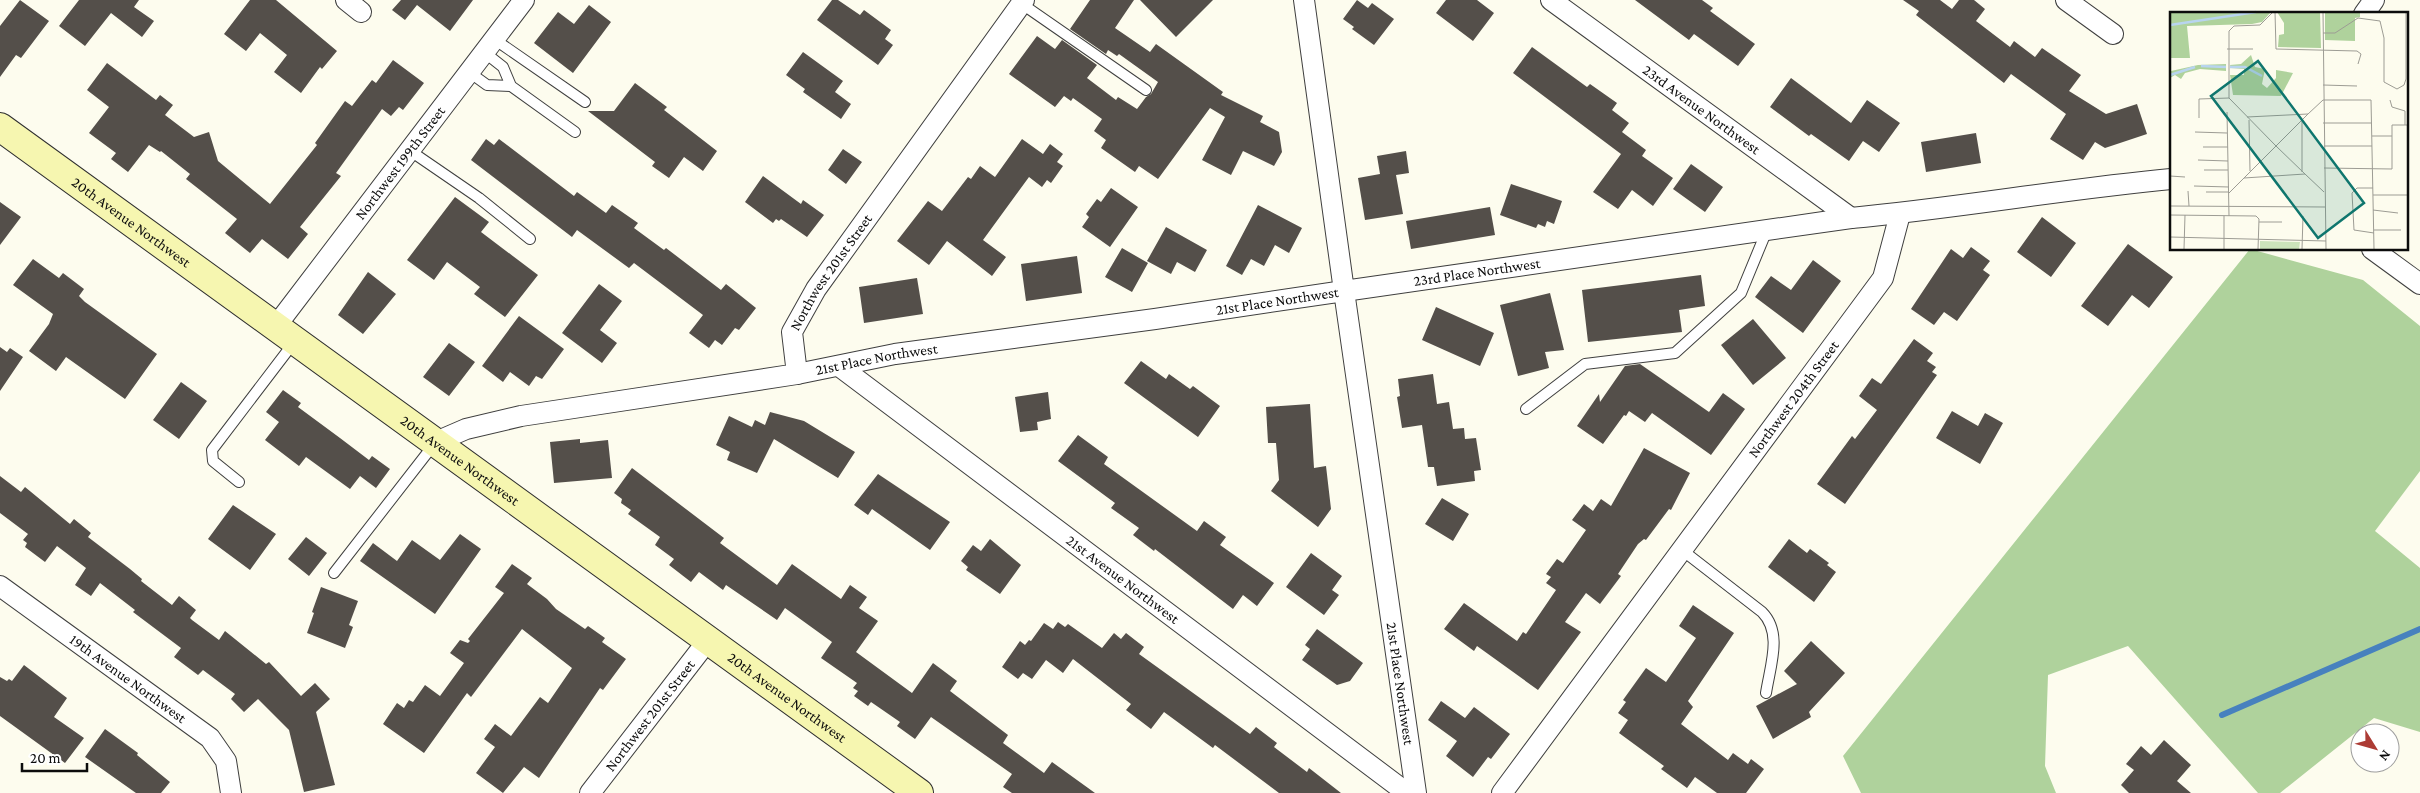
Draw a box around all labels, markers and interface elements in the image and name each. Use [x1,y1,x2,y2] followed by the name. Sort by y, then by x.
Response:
[2170,12,2408,250] inset map
[1640,61,1764,158] street label: 23rd Avenue Northwest
[352,102,449,223] street label: Northwest 199th Street
[69,174,194,271] street label: 20th Avenue Northwest
[787,210,876,333] street label: Northwest 201st Street
[1412,255,1542,289] street label: 23rd Place Northwest
[1215,284,1341,318] street label: 21st Place Northwest
[1745,337,1842,461] street label: Northwest 204th Street
[814,340,940,378] street label: 21st Place Northwest
[398,412,523,509] street label: 20th Avenue Northwest
[1063,532,1183,627] street label: 21st Avenue Northwest
[1384,621,1417,747] street label: 21st Place Northwest
[67,631,190,727] street label: 19th Avenue Northwest
[725,649,850,746] street label: 20th Avenue Northwest
[602,656,699,774] street label: Northwest 201st Street
[2350,723,2400,773] north arrow
[22,740,88,772] scale bar
[2376,747,2395,765] text: N
[30,750,61,766] text: 20 m

